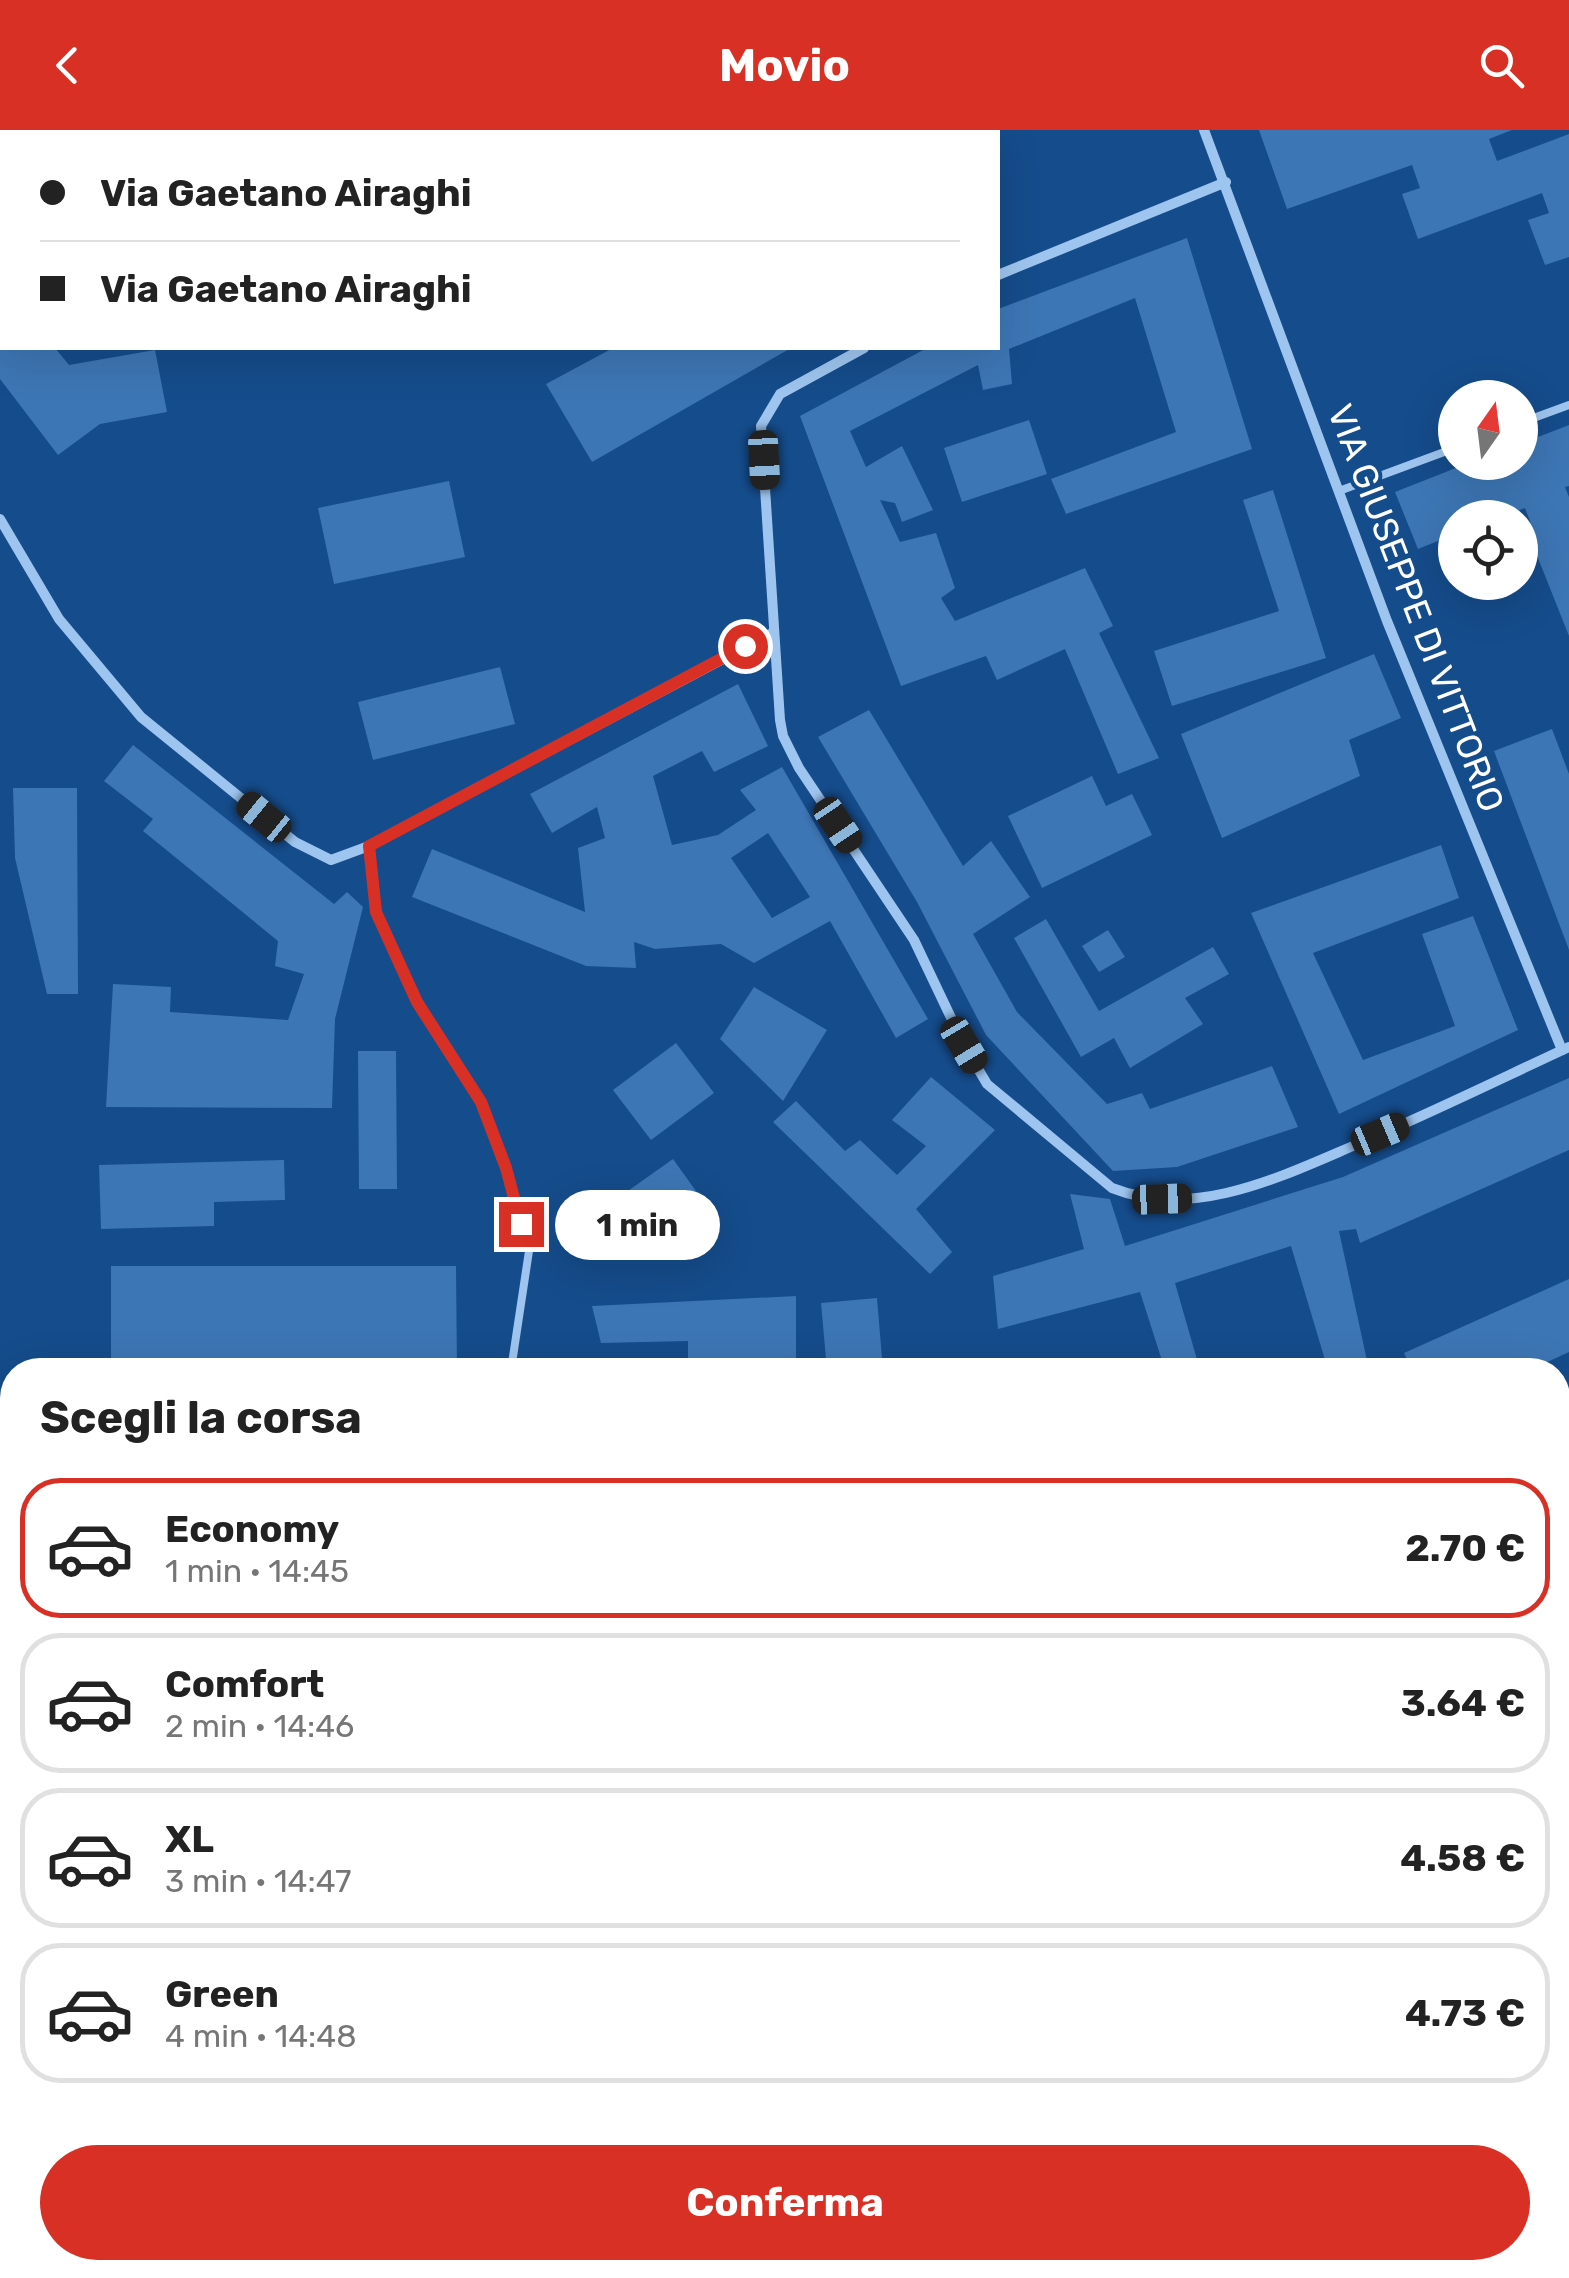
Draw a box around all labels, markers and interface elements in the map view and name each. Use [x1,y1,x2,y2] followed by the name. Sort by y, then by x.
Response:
[40,38,95,93] icon: back
[1474,38,1529,93] icon: search
[719,39,850,92] text: Movio
[100,170,472,216] text: Via Gaetano Airaghi
[100,266,472,312] text: Via Gaetano Airaghi
[1438,380,1538,480] north arrow
[1438,380,1538,600] map controls
[1319,398,1513,818] street label: VIA GIUSEPPE DI VITTORIO
[747,429,781,491] car
[1438,500,1538,600] button: locate
[723,624,768,669] route start
[231,786,297,848] car
[809,792,867,858] car
[936,1012,992,1078] car
[1347,1108,1413,1160] car
[1131,1183,1193,1215] car
[556,1189,721,1259] callout: 1 min
[499,1202,544,1247] route end
[597,1206,678,1244] text: 1 min
[40,1391,362,1444] text: Scegli la corsa
[45,1503,135,1593] icon: car
[165,1506,339,1552] text: Economy
[1405,1525,1525,1571] text: 2.70 €
[165,1552,349,1590] text: 1 min · 14:45
[45,1658,135,1748] icon: car
[165,1661,324,1707] text: Comfort
[1401,1680,1525,1726] text: 3.64 €
[165,1707,354,1745] text: 2 min · 14:46
[45,1813,135,1903] icon: car
[165,1816,214,1862] text: XL
[1400,1835,1525,1881] text: 4.58 €
[165,1862,351,1900] text: 3 min · 14:47
[45,1968,135,2058] icon: car
[165,1971,279,2017] text: Green
[1405,1990,1525,2036] text: 4.73 €
[165,2017,357,2055] text: 4 min · 14:48
[40,2145,1530,2260] button: Conferma

